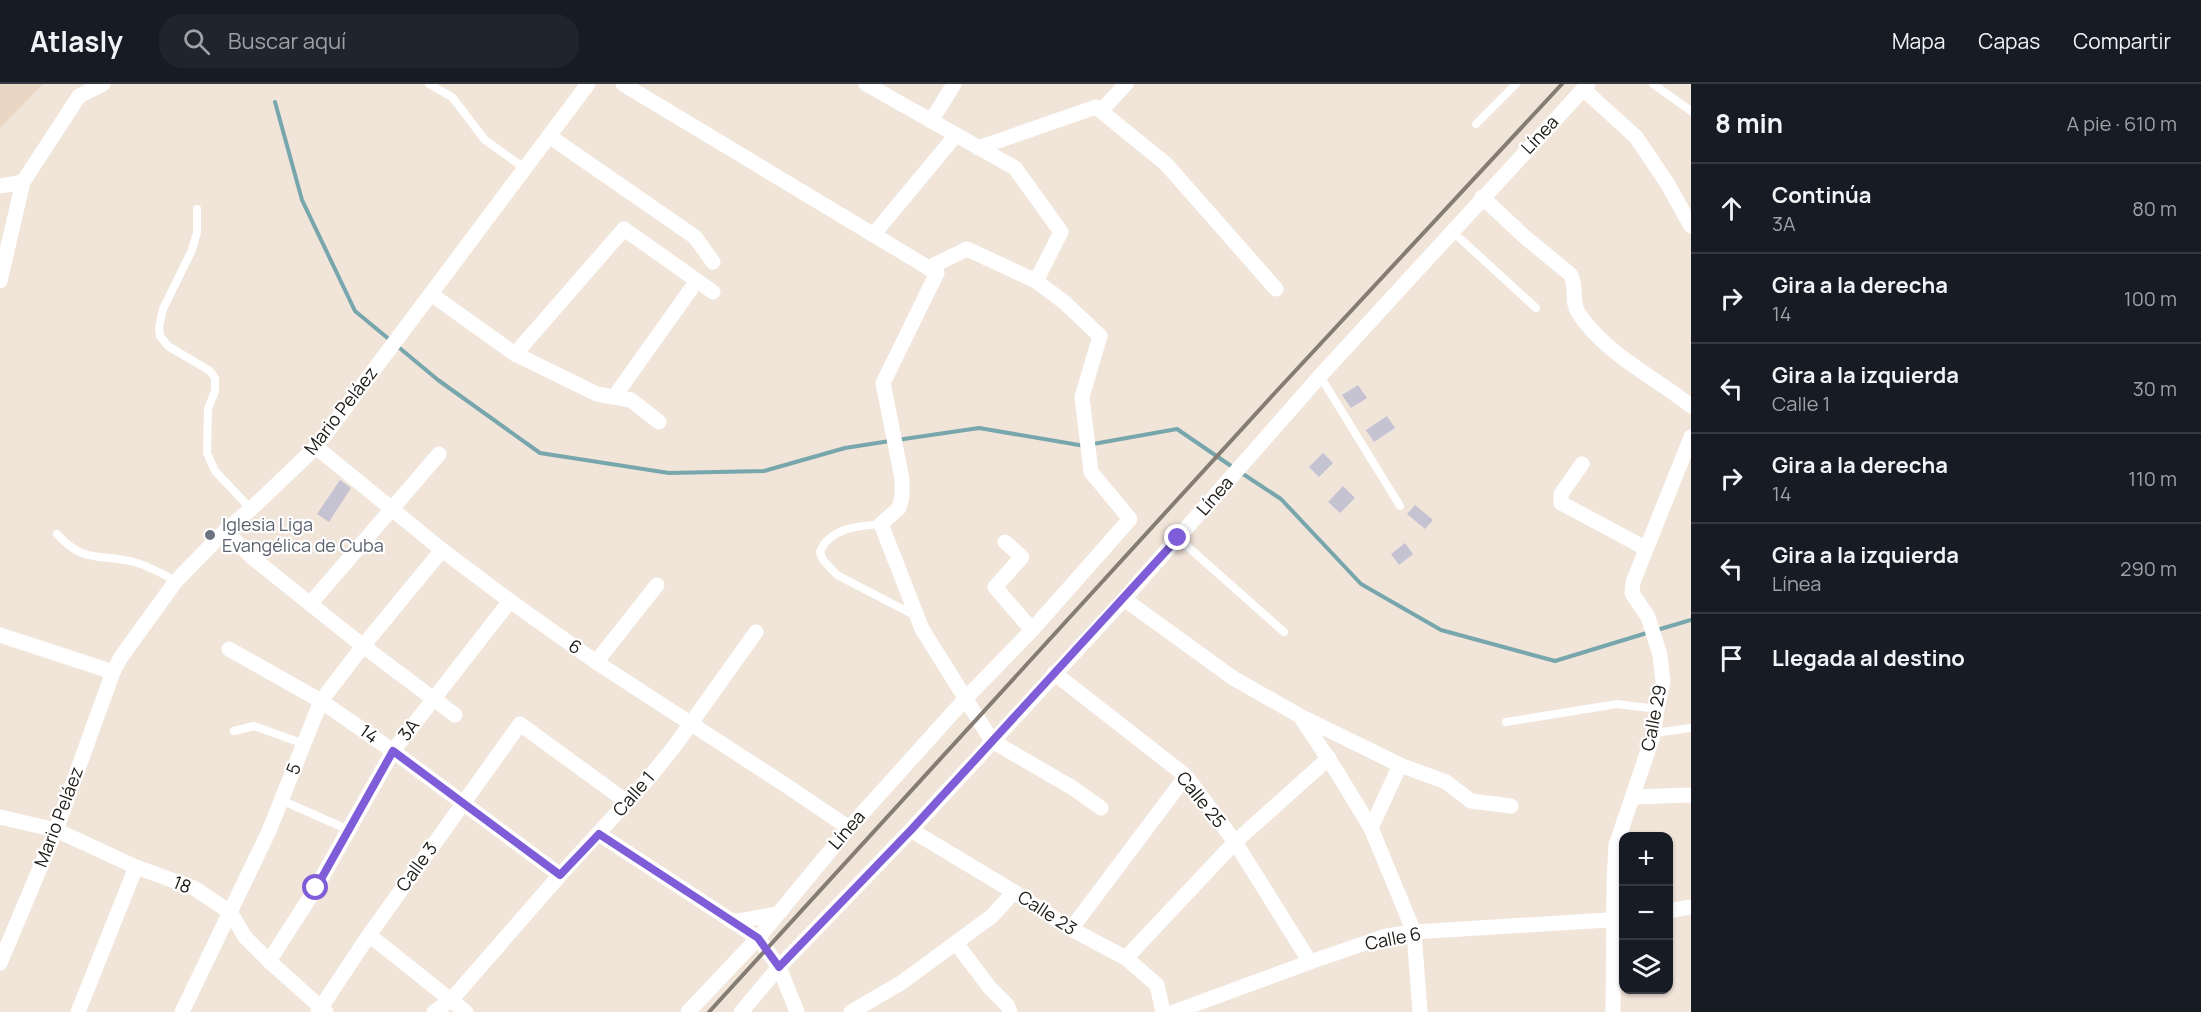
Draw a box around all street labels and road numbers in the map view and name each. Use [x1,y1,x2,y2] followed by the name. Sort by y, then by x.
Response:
[1515,110,1563,159] street label: Línea
[298,361,382,459] street label: Mario Peláez
[1191,471,1238,520] street label: Línea
[564,633,587,659] street label: 6
[1635,683,1671,753] street label: Calle 29
[392,713,425,745] street label: 3A
[355,718,384,748] street label: 14
[280,759,306,778] street label: 5
[28,763,88,870] street label: Mario Peláez
[607,766,660,821] street label: Calle 1
[1172,766,1232,833] street label: Calle 25
[823,805,870,854] street label: Línea
[390,837,442,896] street label: Calle 3
[170,870,195,898] street label: 18
[1013,884,1082,940] street label: Calle 23
[1363,921,1423,955] street label: Calle 6

